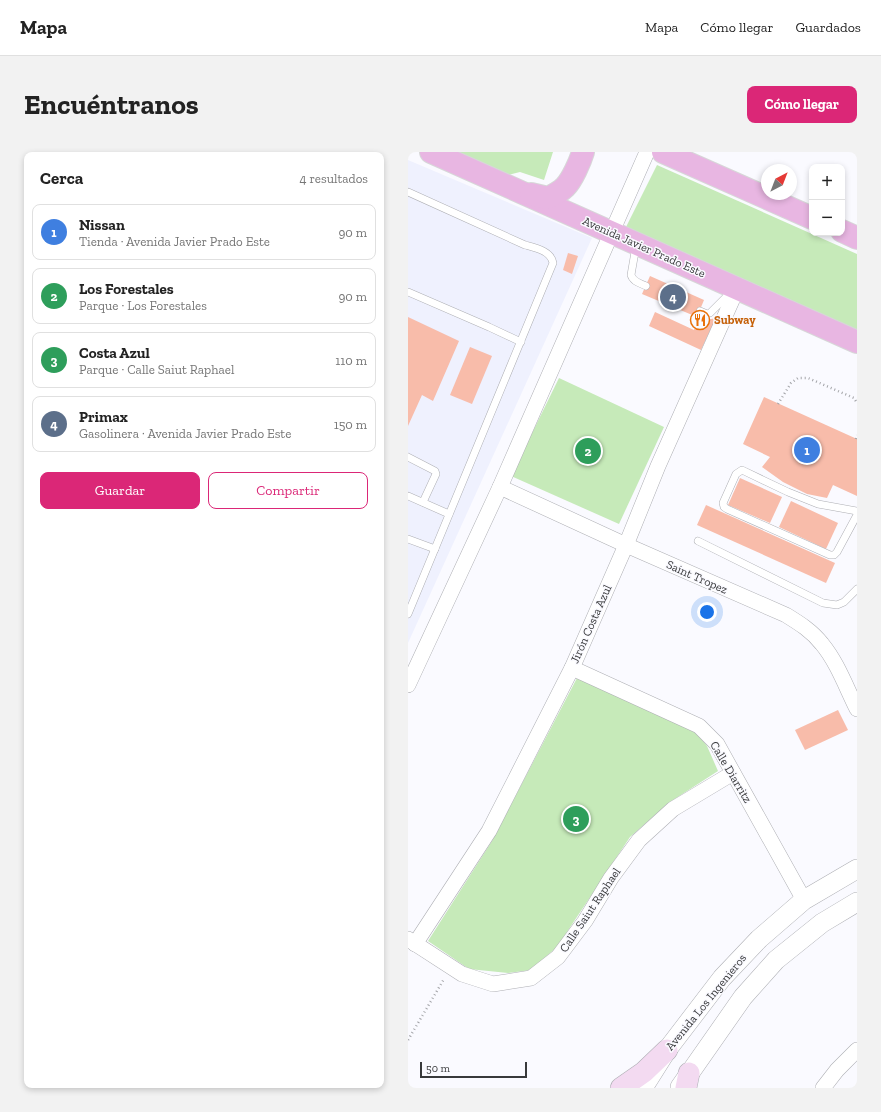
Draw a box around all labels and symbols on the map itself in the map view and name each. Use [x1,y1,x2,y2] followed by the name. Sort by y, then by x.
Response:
[761,164,797,200] north arrow
[580,214,708,281] street label: Avenida Javier Prado Este
[660,282,686,312] pin: 4
[689,309,711,331] restaurant icon: Subway
[714,313,756,327] place label: Subway
[794,435,820,465] pin: 1
[575,436,601,466] pin: 2
[664,557,730,597] street label: Saint Tropez
[567,583,615,665] street label: Jirón Costa Azul
[697,602,717,622] your location
[707,739,755,806] street label: Calle Diarritz
[563,804,589,834] pin: 3
[557,865,623,955] street label: Calle Saiut Raphael
[663,951,749,1053] street label: Avenida Los Ingenieros
[420,1060,527,1079] scale bar

